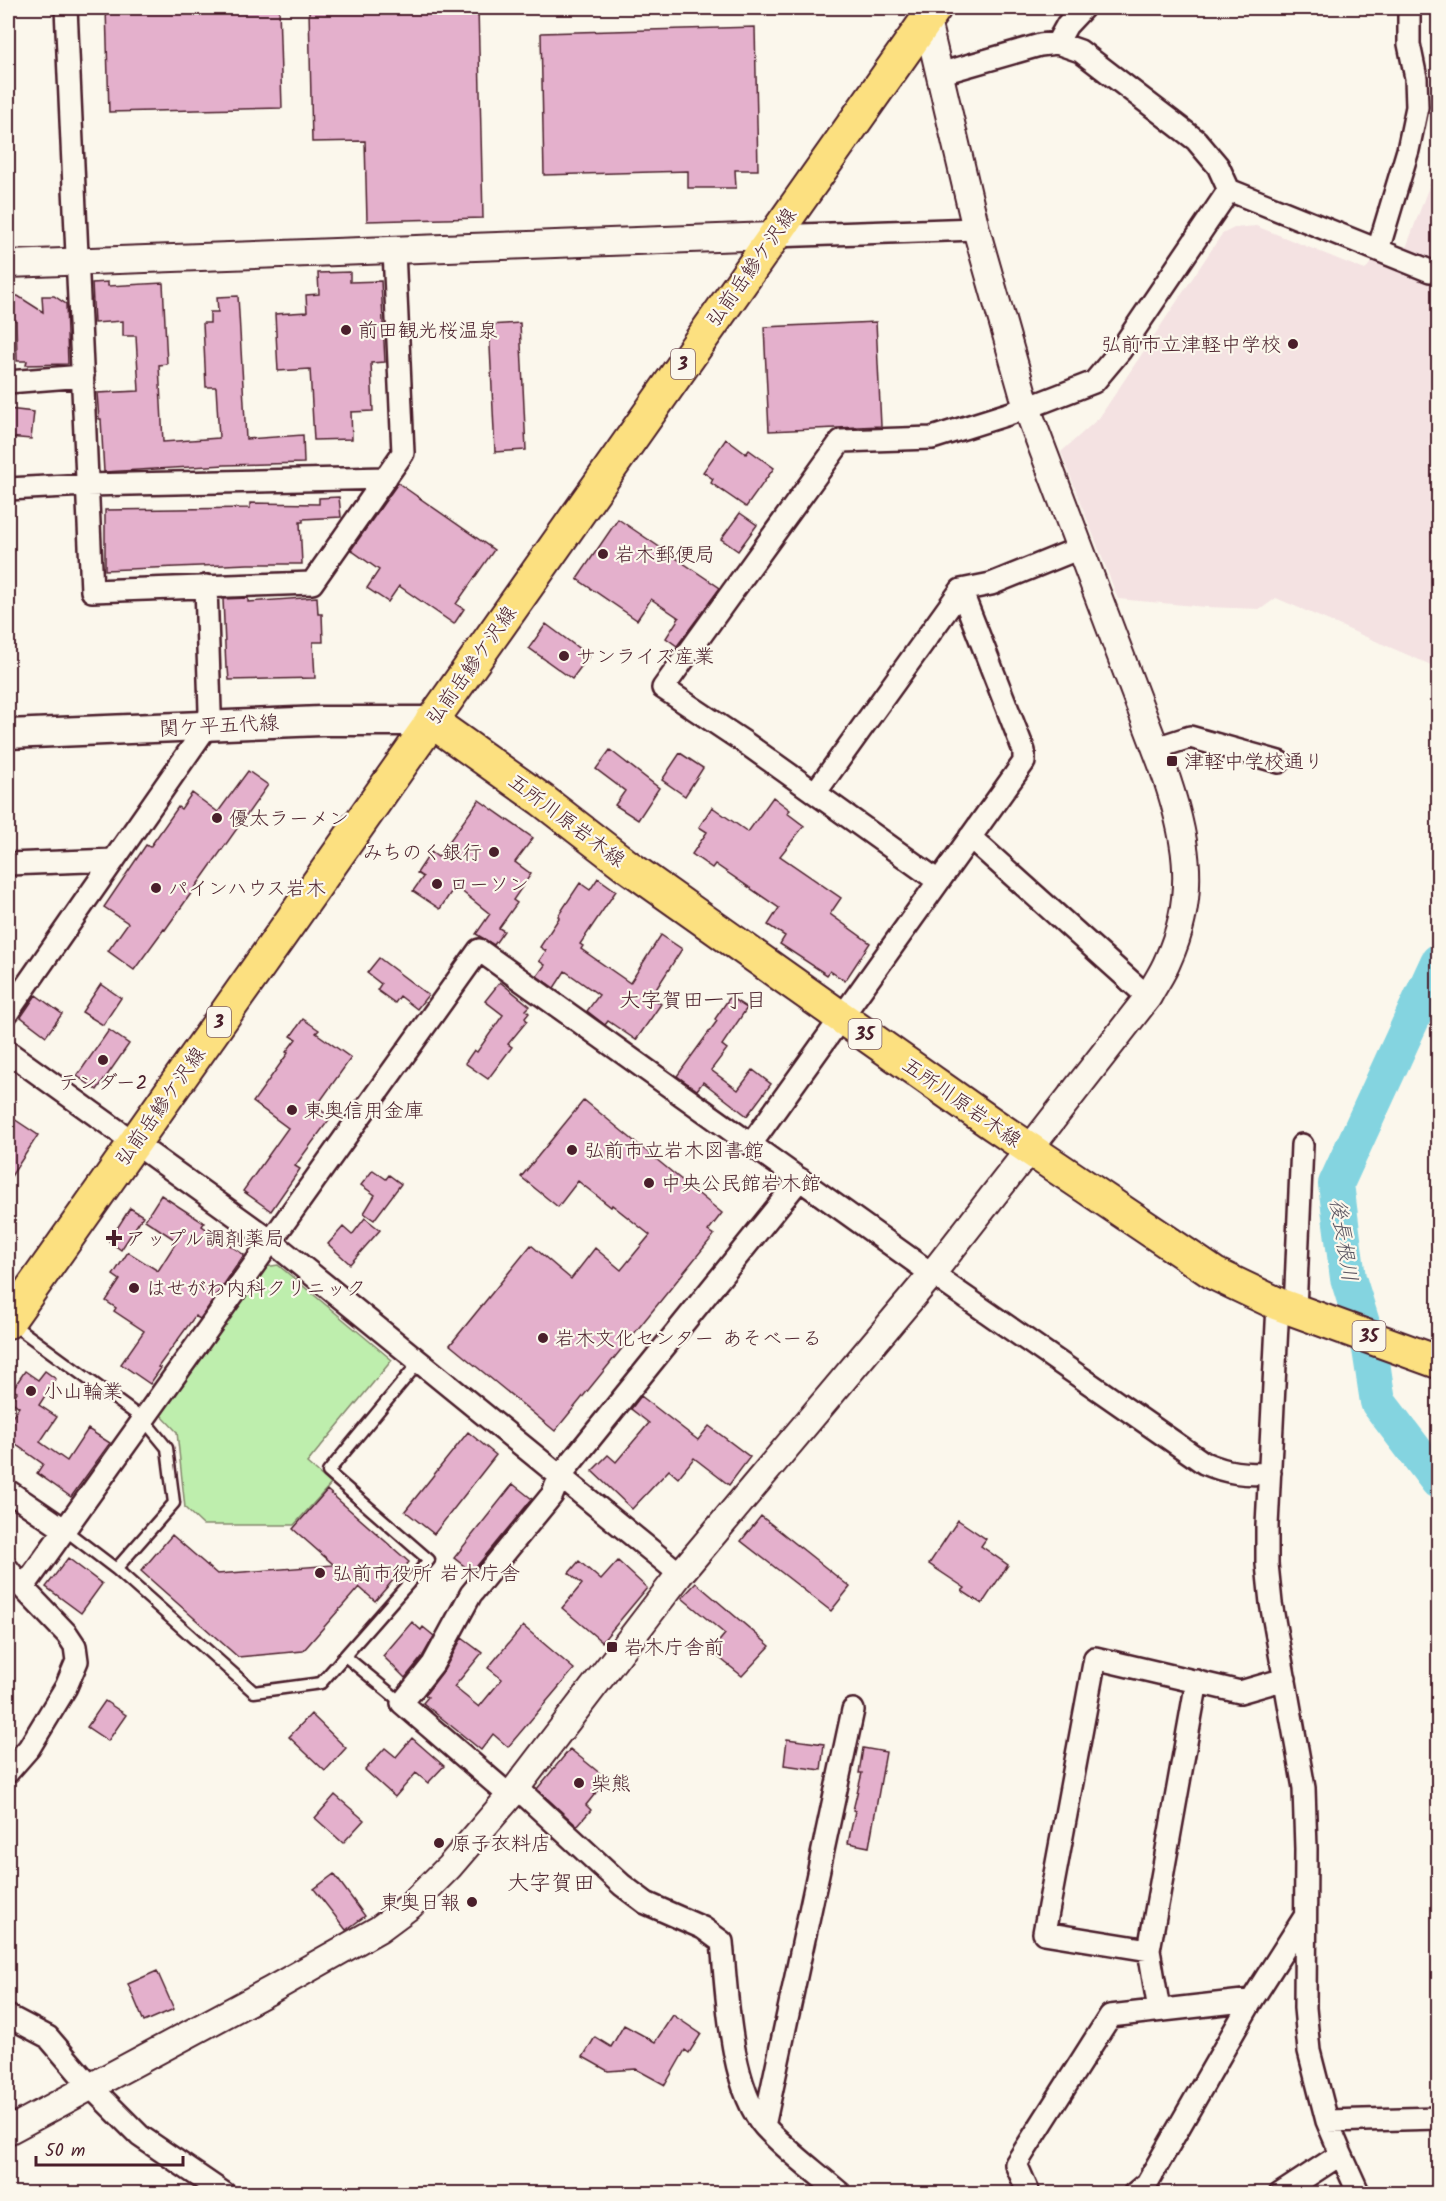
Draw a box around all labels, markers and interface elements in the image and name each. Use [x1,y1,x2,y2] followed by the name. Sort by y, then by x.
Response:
[699,202,806,335] street label: 弘前岳鰺ケ沢線
[358,316,498,348] place label: 前田観光桜温泉
[339,323,353,337] marker: 前田観光桜温泉
[1101,330,1281,362] place label: 弘前市立津軽中学校
[1286,337,1300,351] marker: 弘前市立津軽中学校
[671,349,695,379] road number: 3
[615,540,715,572] place label: 岩木郵便局
[596,547,610,561] marker: 岩木郵便局
[419,600,526,733] street label: 弘前岳鰺ケ沢線
[576,642,714,674] place label: サンライズ産業
[557,649,571,663] marker: サンライズ産業
[158,708,280,746] street label: 関ケ平五代線
[1184,747,1324,779] place label: 津軽中学校通り
[1165,754,1179,768] marker: 津軽中学校通り
[500,767,631,877] street label: 五所川原岩木線
[229,804,349,836] place label: 優太ラーメン
[210,811,224,825] marker: 優太ラーメン
[363,838,482,870] place label: みちのく銀行
[487,845,501,859] marker: みちのく銀行
[449,870,529,902] place label: ローソン
[168,874,326,906] place label: パインハウス岩木
[430,877,444,891] marker: ローソン
[149,881,163,895] marker: パインハウス岩木
[620,985,767,1018] district label: 大字賀田一丁目
[207,1007,231,1037] road number: 3
[848,1019,882,1049] road number: 35
[108,1041,215,1174] street label: 弘前岳鰺ケ沢線
[894,1050,1027,1157] street label: 五所川原岩木線
[96,1053,110,1067] marker: テンダー2
[59,1068,147,1100] place label: テンダー2
[304,1096,424,1128] place label: 東奥信用金庫
[285,1103,299,1117] marker: 東奥信用金庫
[584,1136,764,1168] place label: 弘前市立岩木図書館
[565,1143,579,1157] marker: 弘前市立岩木図書館
[661,1169,821,1201] place label: 中央公民館岩木館
[642,1176,656,1190] marker: 中央公民館岩木館
[1320,1196,1365,1284] water label: 後長根川
[126,1224,285,1256] place label: アップル調剤薬局
[107,1231,121,1245] marker: アップル調剤薬局
[146,1274,366,1306] place label: はせがわ内科クリニック
[127,1281,141,1295] marker: はせがわ内科クリニック
[1352,1321,1386,1351] road number: 35
[555,1324,822,1356] place label: 岩木文化センター あそべーる
[536,1331,550,1345] marker: 岩木文化センター あそべーる
[43,1377,123,1409] place label: 小山輪業
[24,1384,38,1398] marker: 小山輪業
[332,1559,520,1591] place label: 弘前市役所 岩木庁舎
[313,1566,327,1580] marker: 弘前市役所 岩木庁舎
[624,1633,724,1665] place label: 岩木庁舎前
[605,1640,619,1654] marker: 岩木庁舎前
[591,1769,631,1801] place label: 柴熊
[572,1776,586,1790] marker: 柴熊
[451,1829,551,1861] place label: 原子衣料店
[432,1836,446,1850] marker: 原子衣料店
[507,1867,595,1902] district label: 大字賀田
[380,1888,460,1920] place label: 東奥日報
[465,1895,479,1909] marker: 東奥日報
[36,2129,183,2167] scale bar
[45,2137,85,2166] text: 50 m

